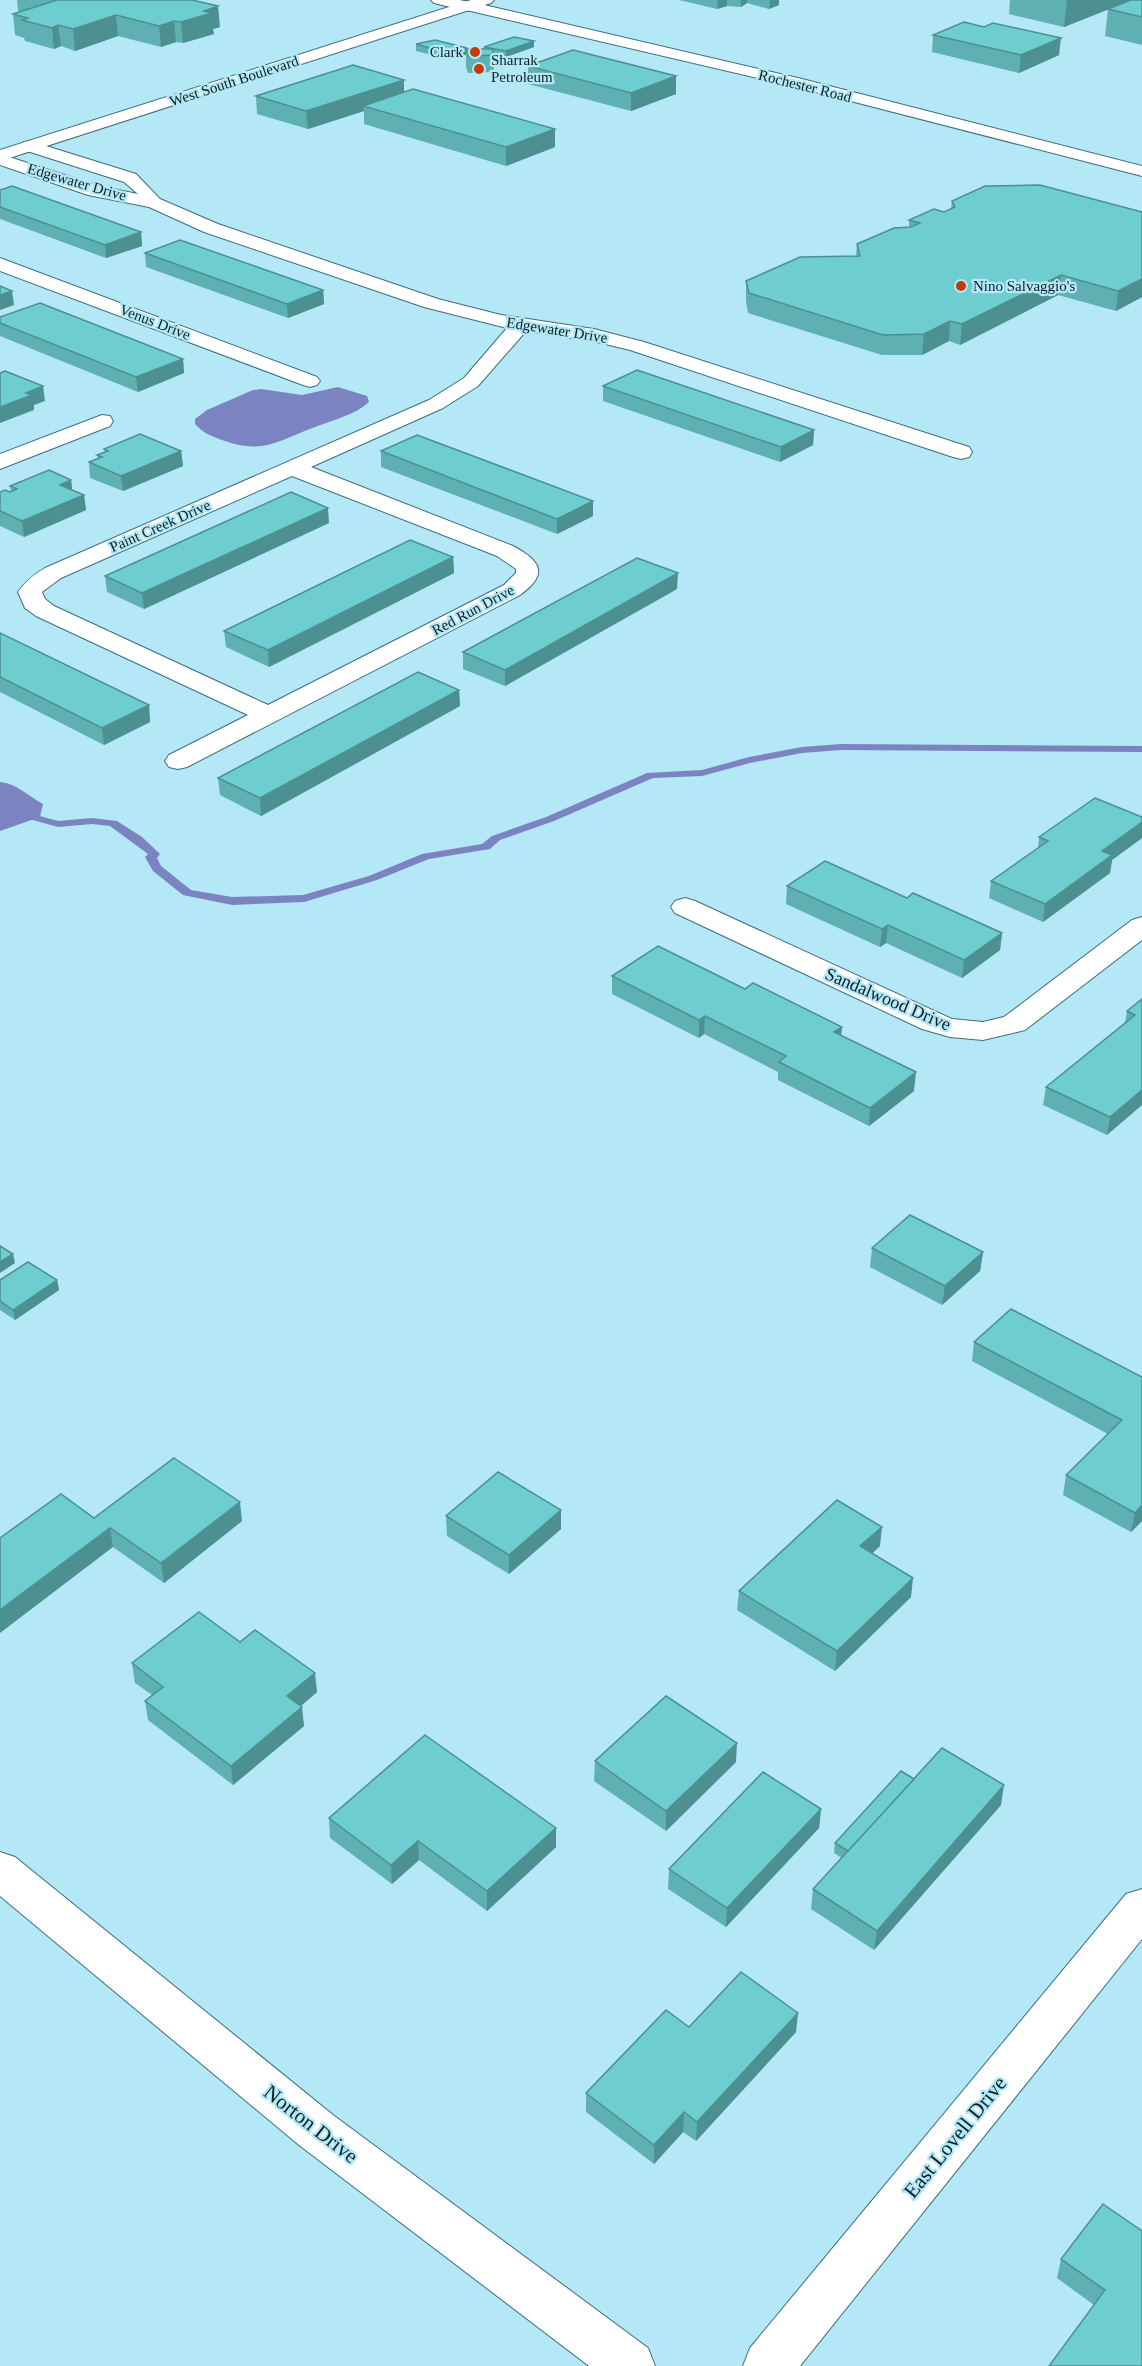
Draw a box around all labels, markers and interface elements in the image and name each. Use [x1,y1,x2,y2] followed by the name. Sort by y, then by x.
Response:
[430,44,463,60] place label: Clark
[468,45,482,59] marker: Clark
[168,52,301,109] street label: West South Boulevard
[491,52,553,85] place label: Sharrak Petroleum
[472,62,486,76] marker: Sharrak Petroleum
[757,67,854,105] street label: Rochester Road
[26,160,129,204] street label: Edgewater Drive
[973,278,1075,294] place label: Nino Salvaggio's
[954,279,968,293] marker: Nino Salvaggio's
[117,301,193,343] street label: Venus Drive
[505,314,609,346] street label: Edgewater Drive
[107,497,213,555] street label: Paint Creek Drive
[429,581,517,638] street label: Red Run Drive
[822,964,954,1034] street label: Sandalwood Drive
[899,2071,1011,2203] street label: East Lovell Drive
[259,2080,363,2168] street label: Norton Drive

